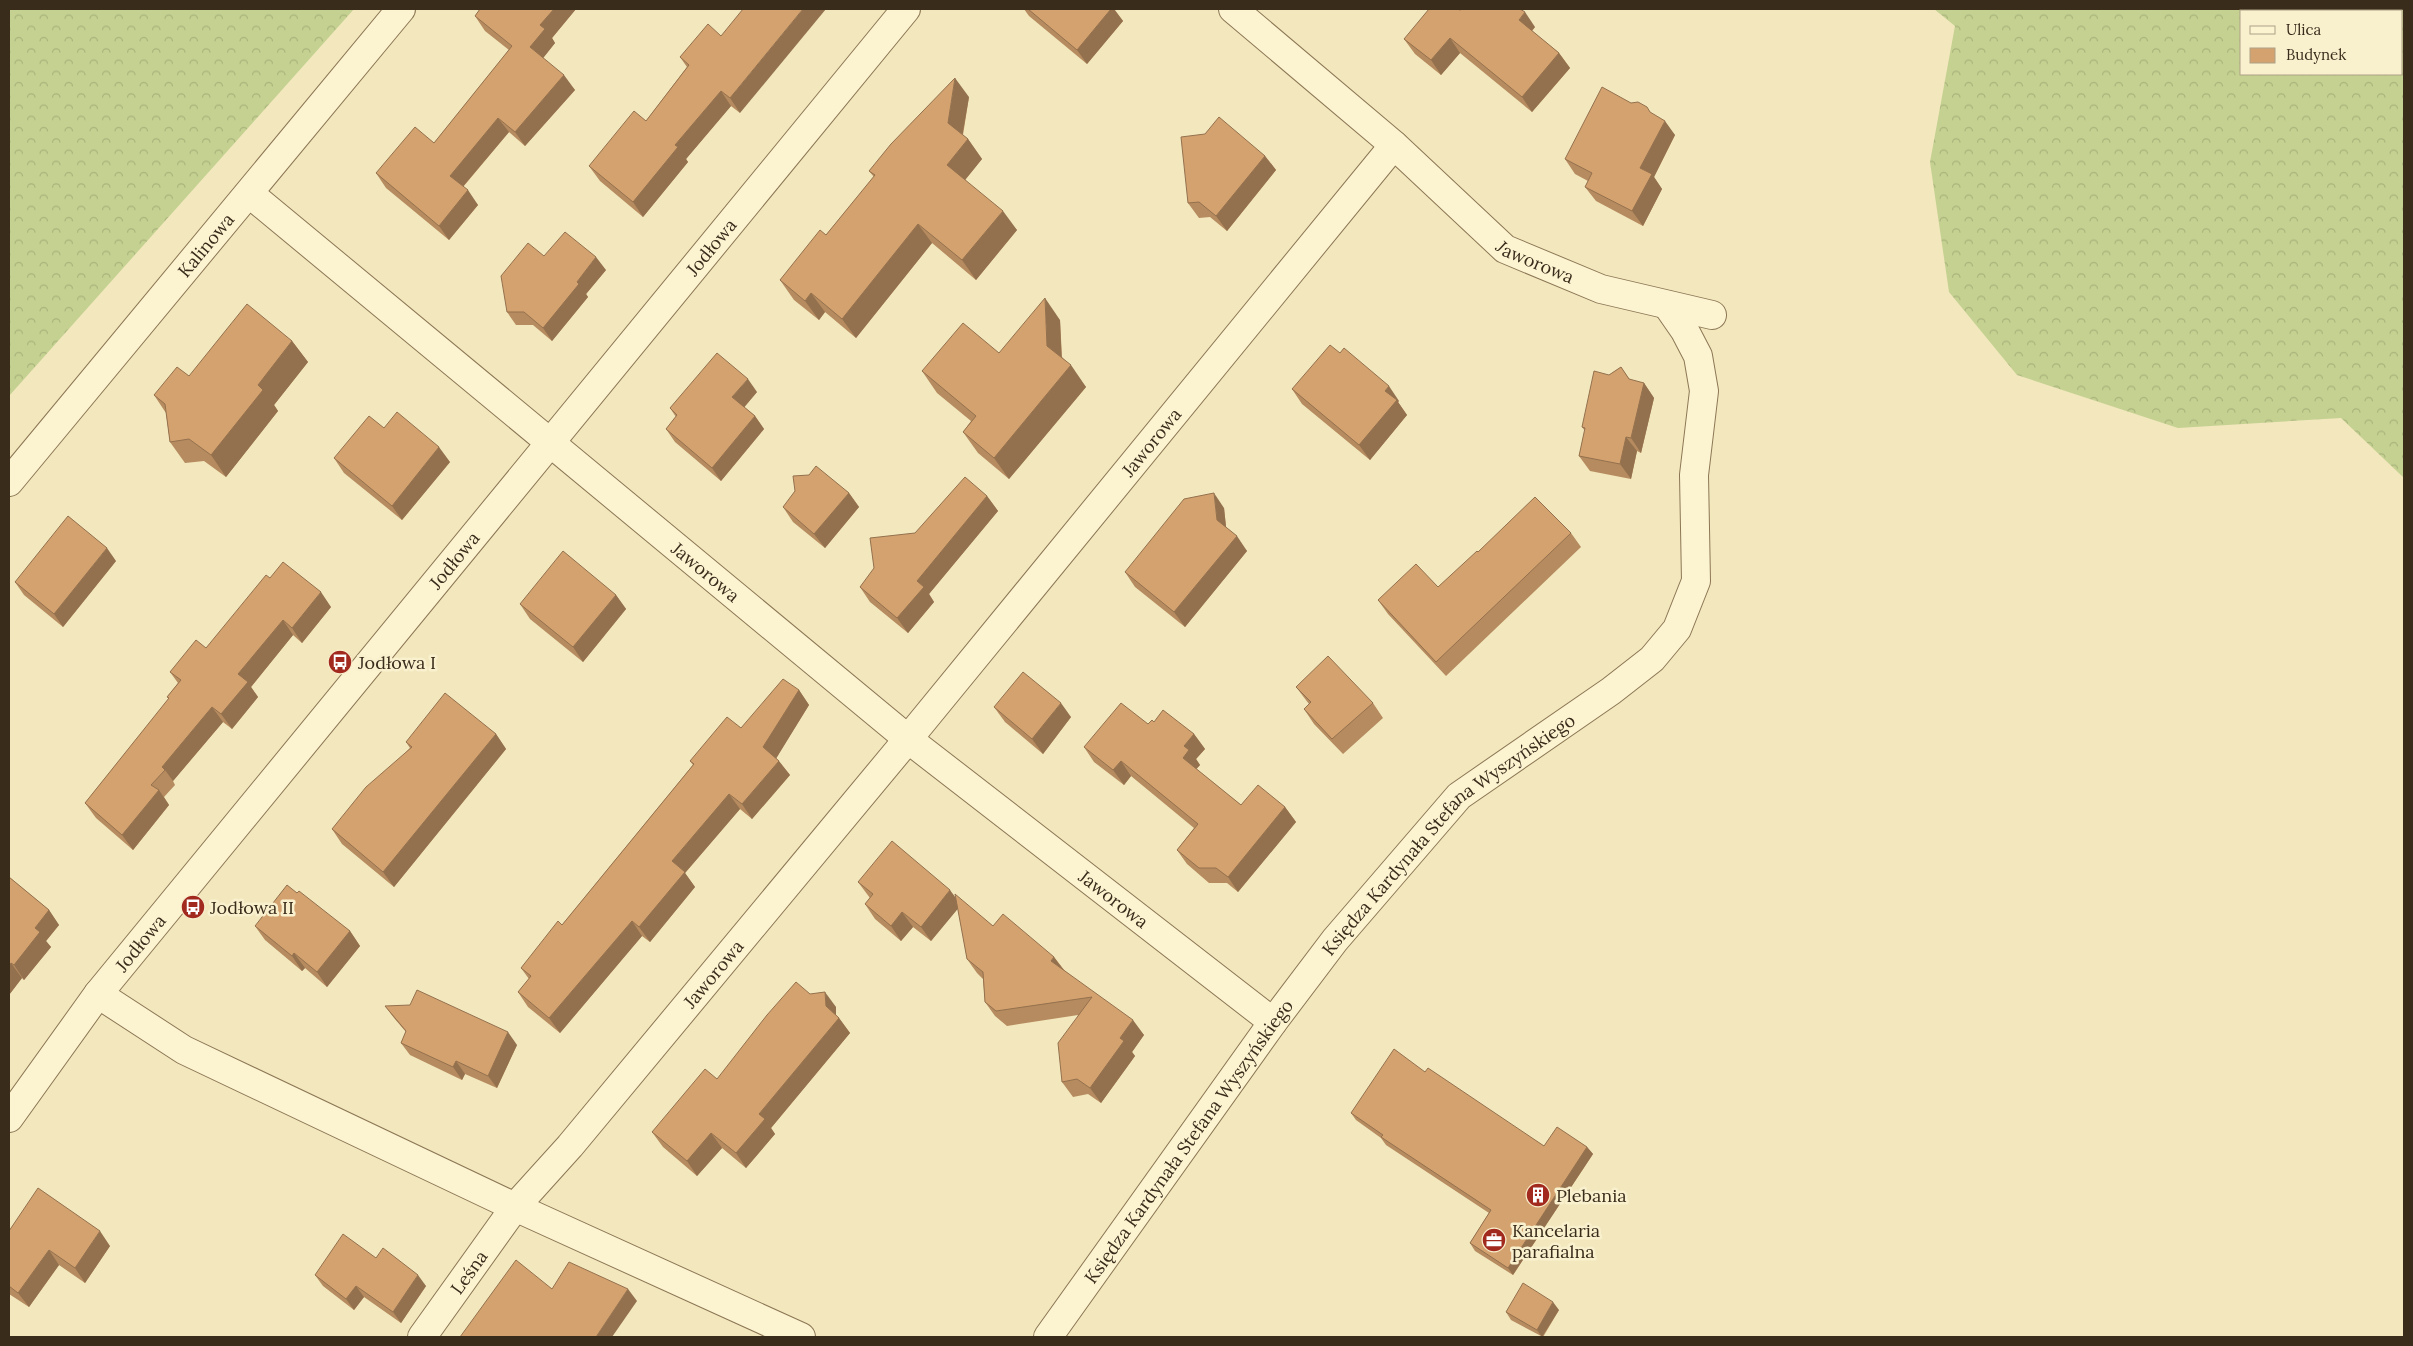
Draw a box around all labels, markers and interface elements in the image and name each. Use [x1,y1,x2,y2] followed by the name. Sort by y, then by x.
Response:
[2240,10,2403,75] legend
[2286,20,2322,39] text: Ulica
[2286,45,2346,64] text: Budynek
[172,208,239,282] street label: Kalinowa
[680,214,741,281] street label: Jodłowa
[1491,235,1578,288] street label: Jaworowa
[1116,403,1186,482] street label: Jaworowa
[423,527,484,594] street label: Jodłowa
[666,536,745,607] street label: Jaworowa
[327,649,353,675] bus stop icon: Jodłowa I
[357,651,436,674] place label: Jodłowa I
[1316,708,1579,960] street label: Księdza Kardynała Stefana Wyszyńskiego
[1074,864,1153,933] street label: Jaworowa
[180,894,206,920] bus stop icon: Jodłowa II
[209,896,294,919] place label: Jodłowa II
[109,909,170,977] street label: Jodłowa
[678,935,748,1013] street label: Jaworowa
[1079,994,1298,1288] street label: Księdza Kardynała Stefana Wyszyńskiego
[1525,1182,1551,1208] building icon: Plebania
[1556,1184,1627,1207] place label: Plebania
[1512,1219,1600,1263] place label: Kancelaria parafialna
[1481,1227,1507,1253] office icon: Kancelaria parafialna
[445,1245,492,1298] street label: Leśna

